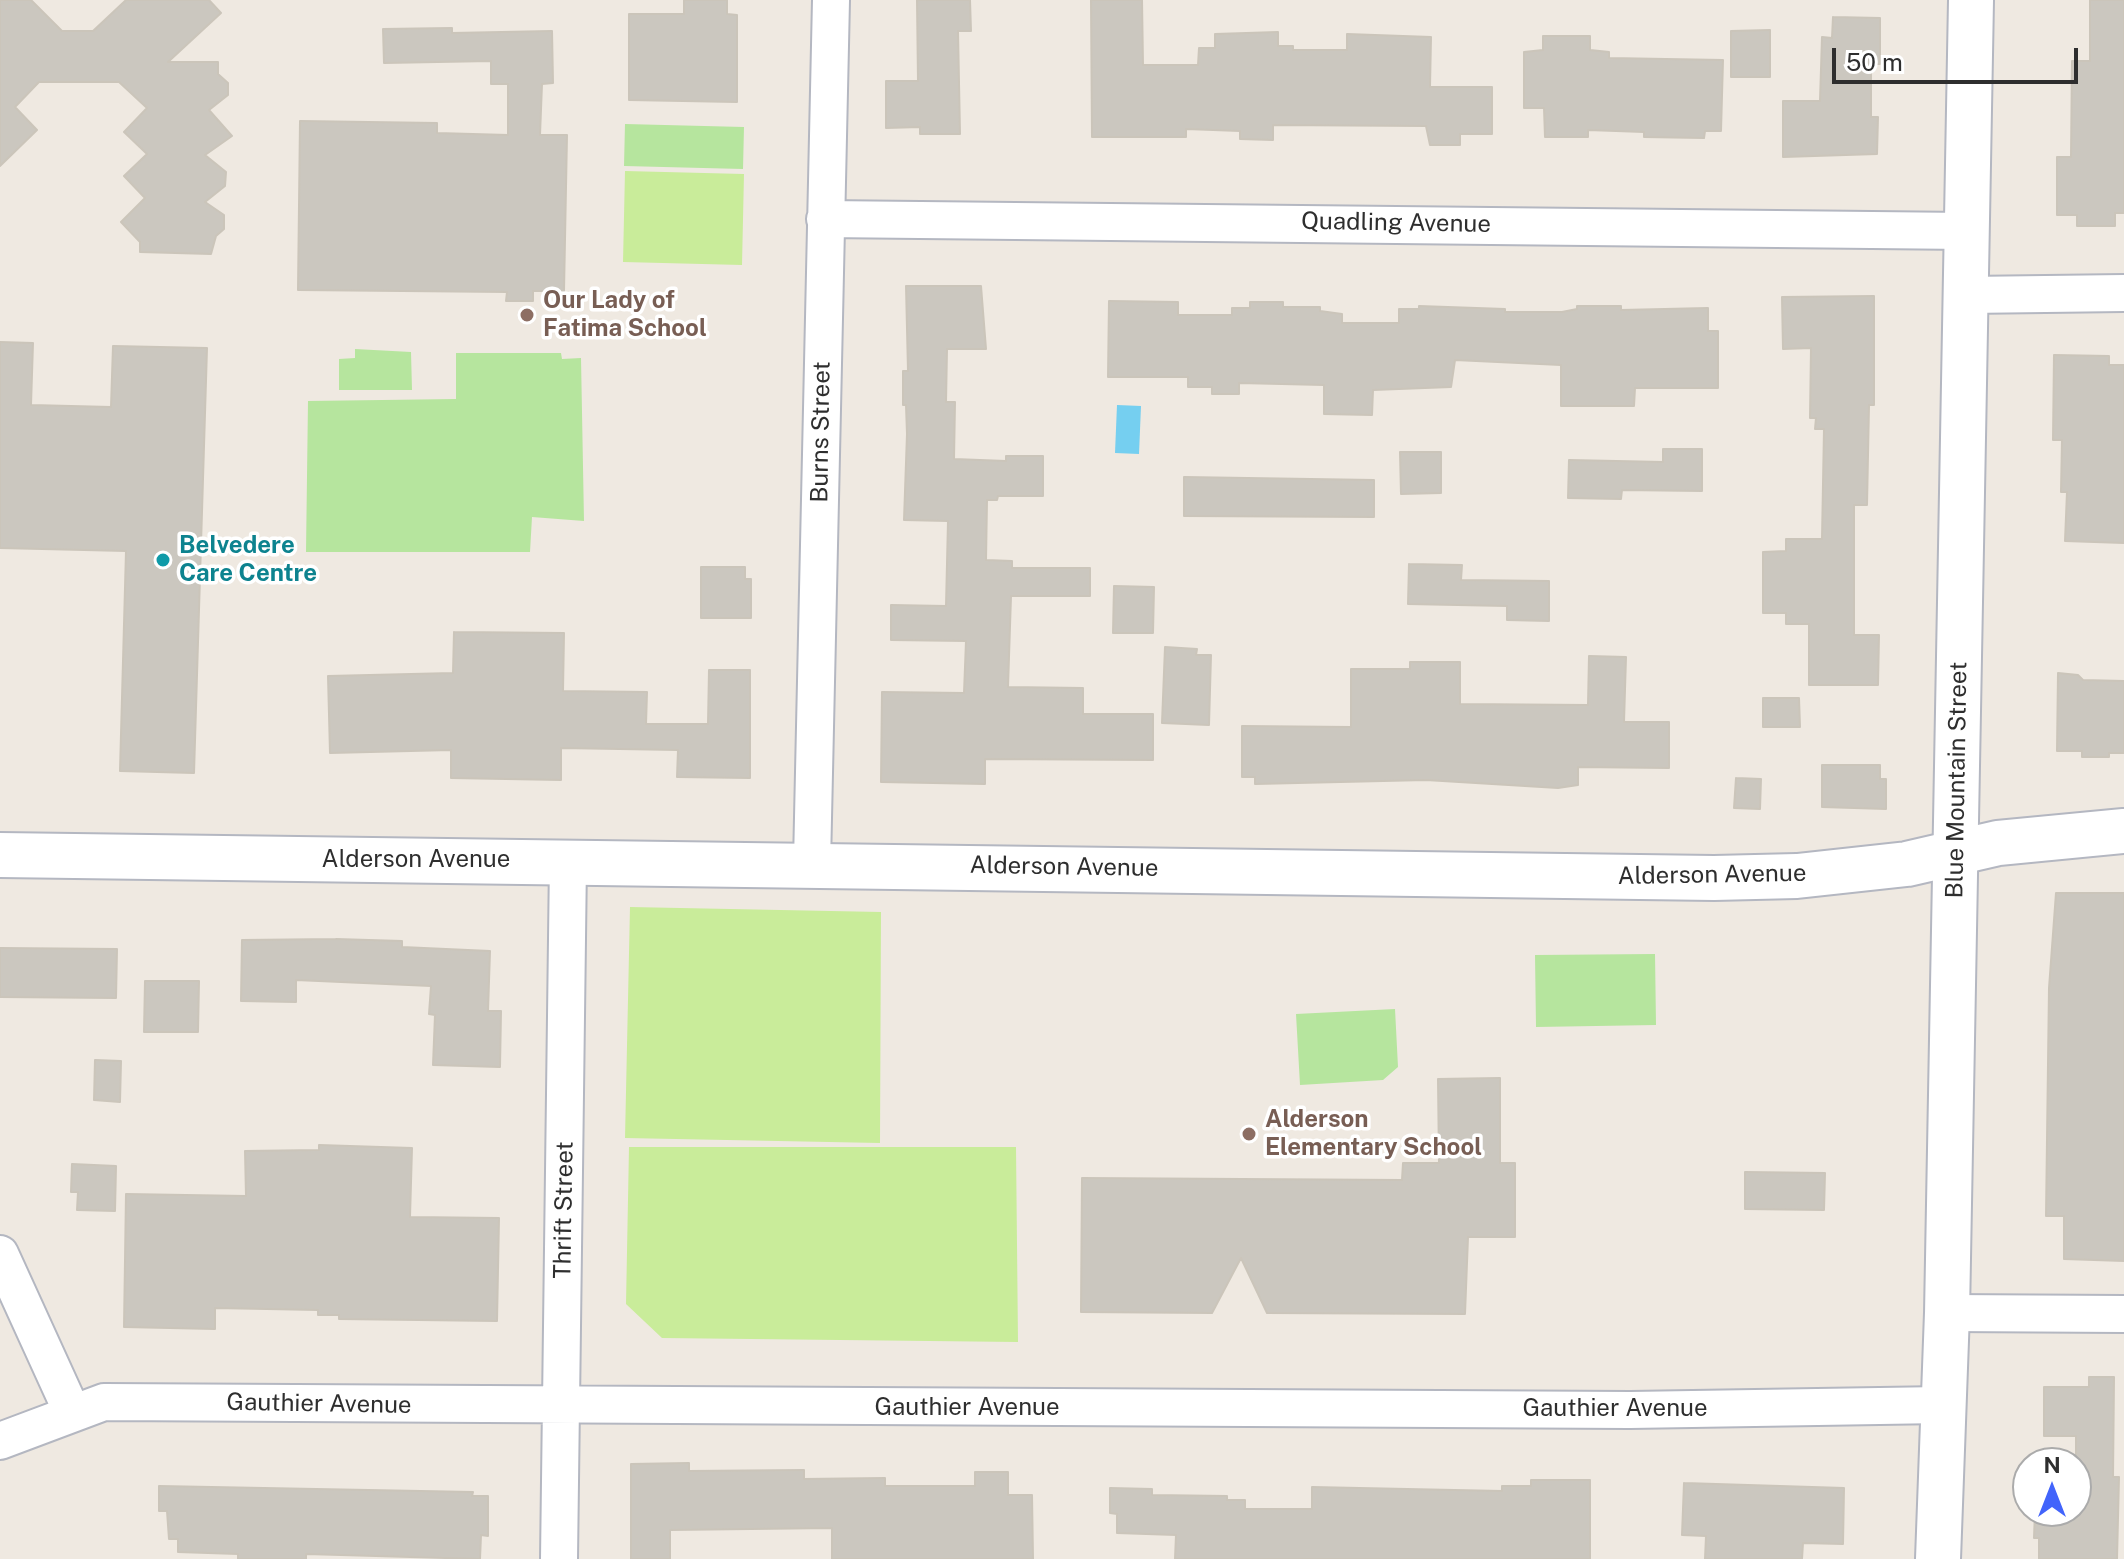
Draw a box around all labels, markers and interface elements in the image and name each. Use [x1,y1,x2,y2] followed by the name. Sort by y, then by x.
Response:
[1836,32,2082,82] scale bar
[1846,48,1903,76] text: 50 m
[1301,207,1491,239] street label: Quadling Avenue
[543,287,707,343] place label: Our Lady of Fatima School
[518,306,536,324] marker: Our Lady of Fatima School
[805,361,837,503] street label: Burns Street
[179,532,317,588] place label: Belvedere Care Centre
[154,551,172,569] marker: Belvedere Care Centre
[1941,661,1973,899] street label: Blue Mountain Street
[322,846,510,874] street label: Alderson Avenue
[969,851,1159,883] street label: Alderson Avenue
[1617,859,1807,891] street label: Alderson Avenue
[1265,1106,1482,1162] place label: Alderson Elementary School
[1240,1125,1258,1143] marker: Alderson Elementary School
[548,1141,580,1279] street label: Thrift Street
[226,1388,412,1420] street label: Gauthier Avenue
[874,1394,1060,1422] street label: Gauthier Avenue
[1522,1395,1708,1423] street label: Gauthier Avenue
[2012,1447,2092,1527] north arrow
[2043,1452,2061,1478] text: N

